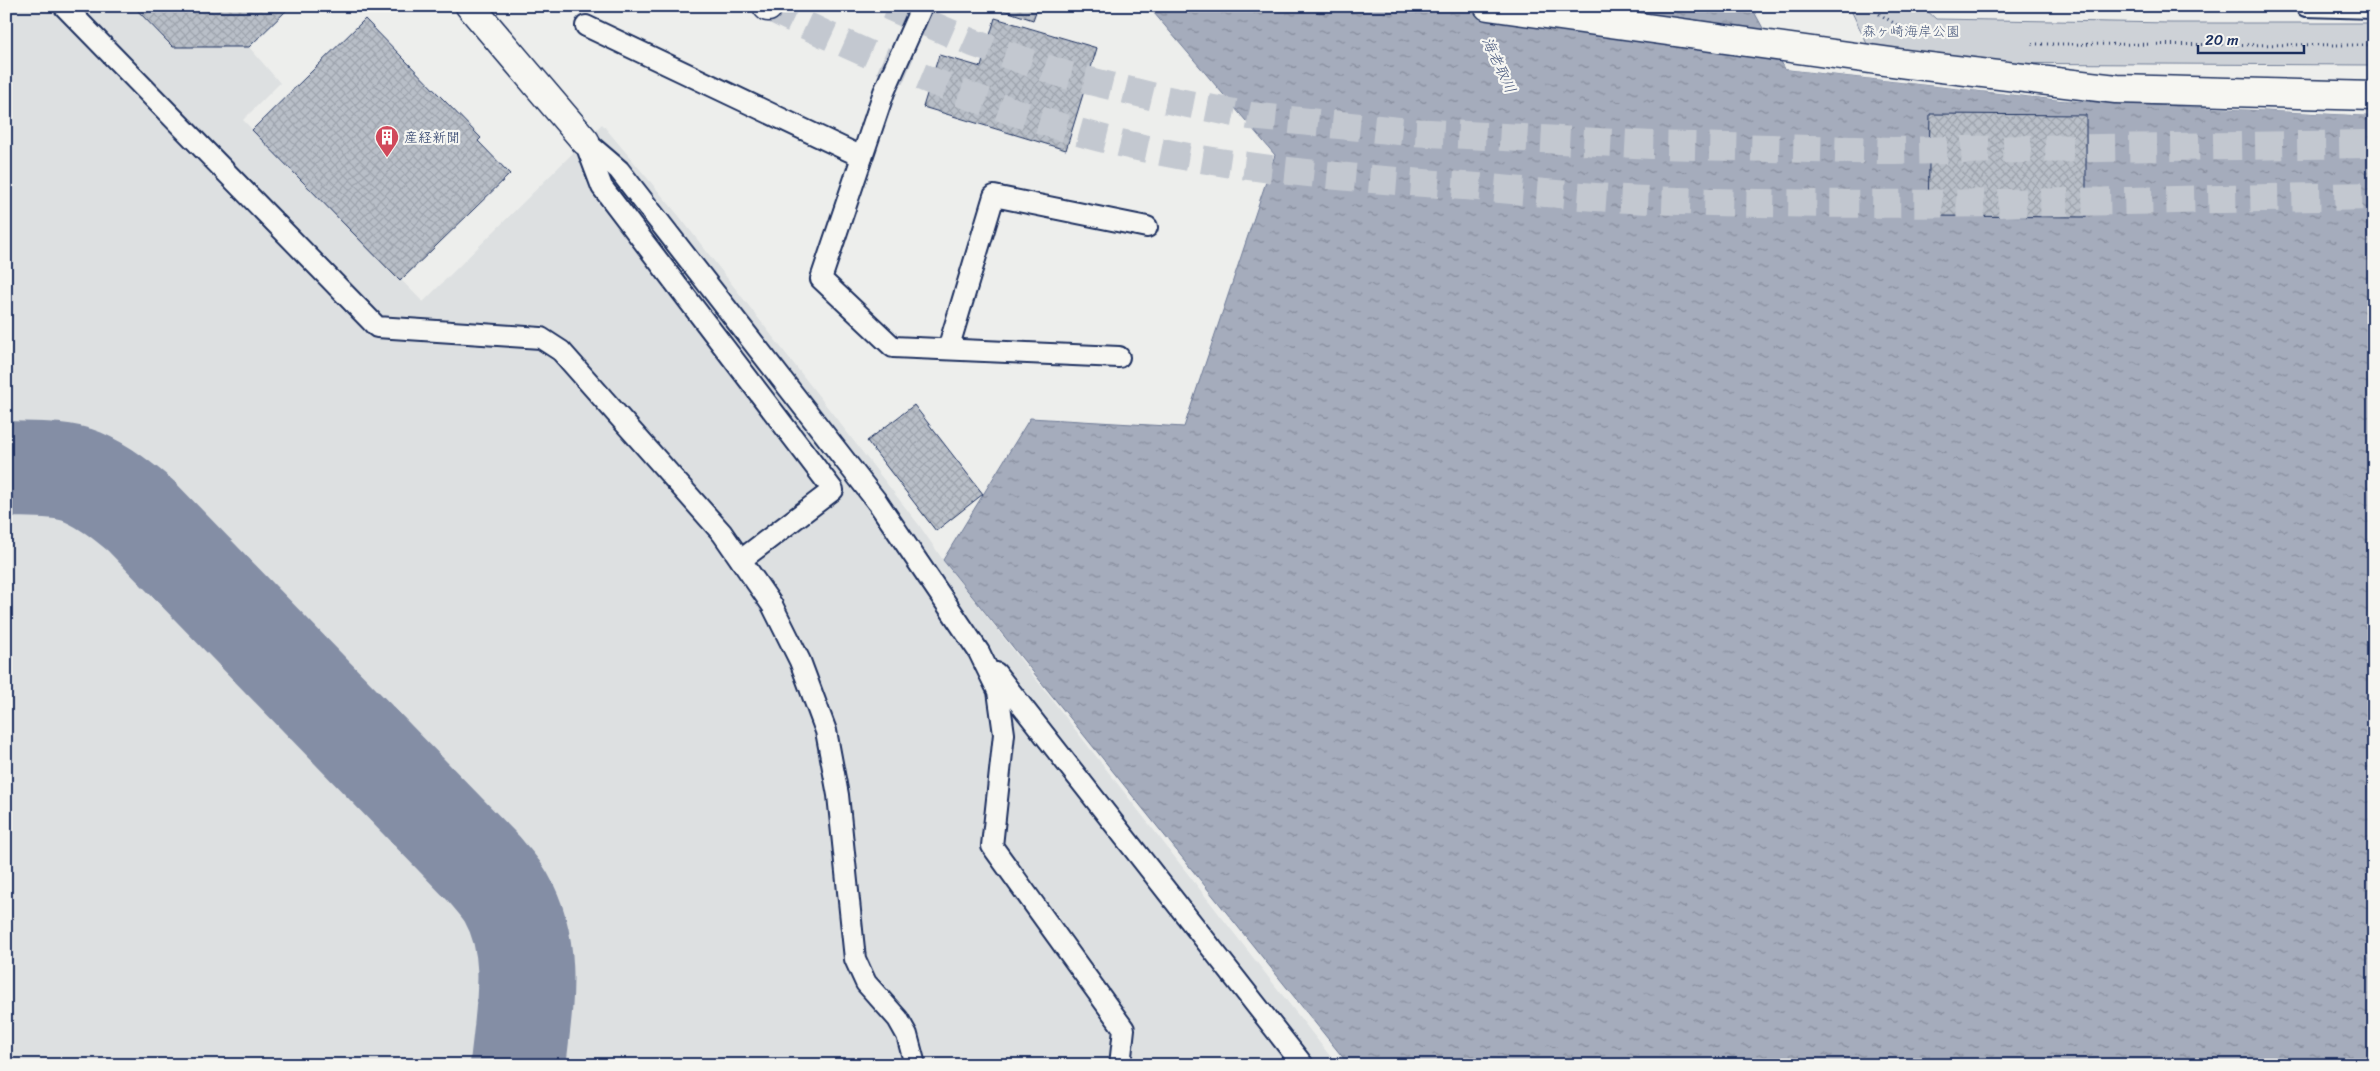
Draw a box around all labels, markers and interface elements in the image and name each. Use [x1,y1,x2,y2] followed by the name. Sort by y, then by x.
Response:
[1862,19,1960,44] park label: 森ヶ崎海岸公園
[2198,22,2304,54] scale bar
[2205,27,2239,53] text: 20 m
[1475,32,1523,98] water label: 海老取川
[374,124,400,158] building icon: 産経新聞
[404,125,460,150] place label: 産経新聞

